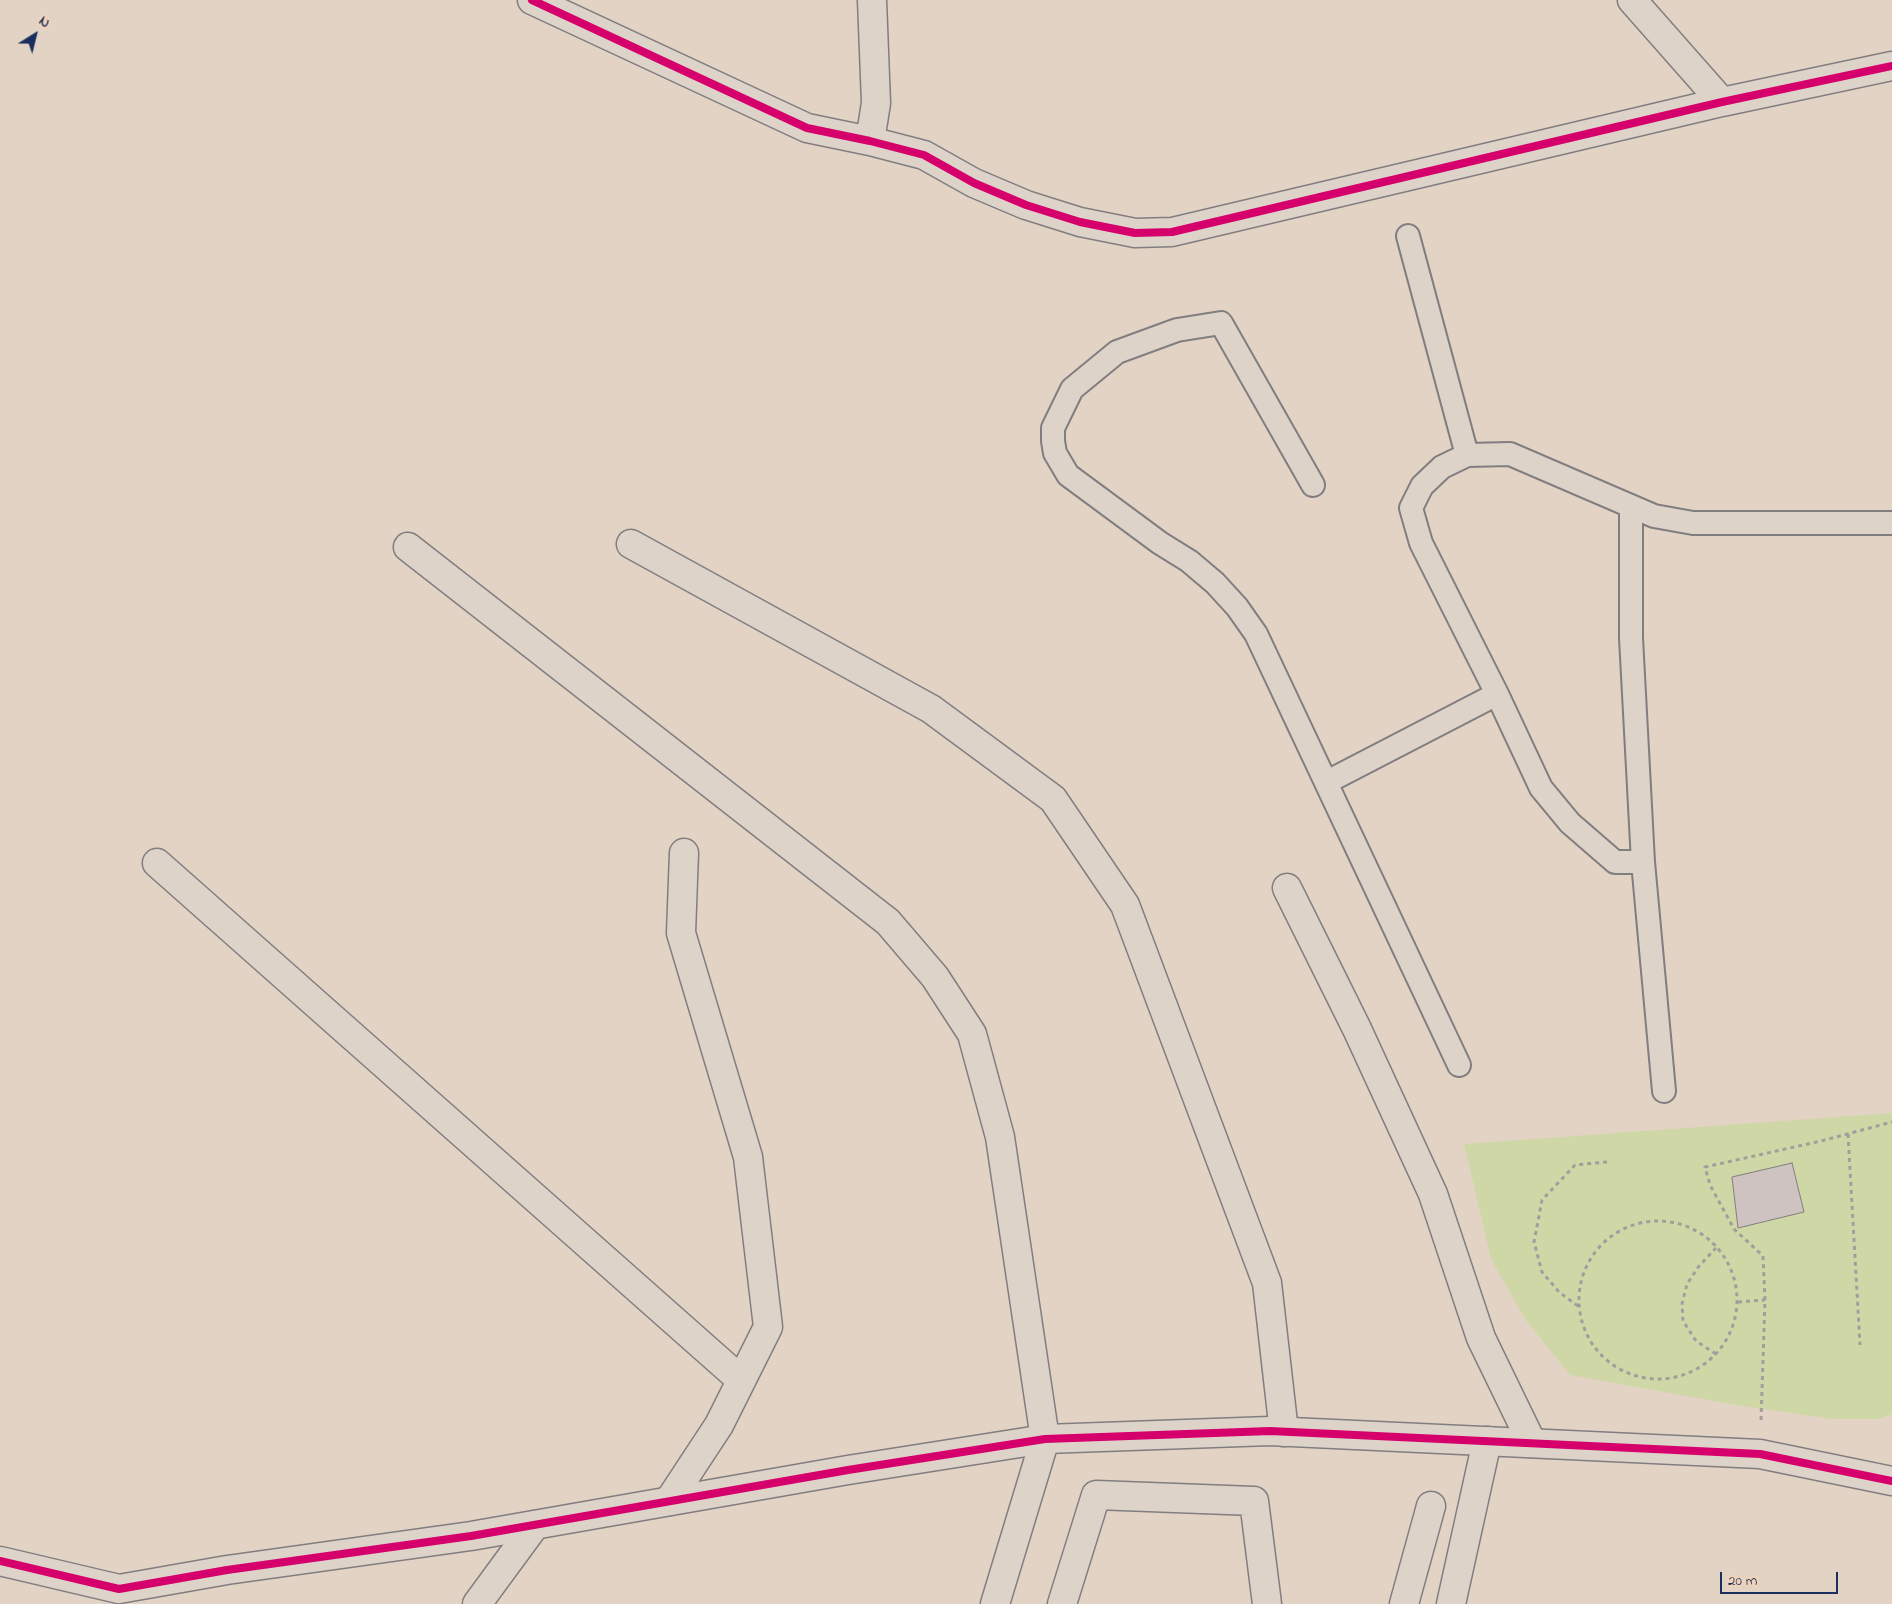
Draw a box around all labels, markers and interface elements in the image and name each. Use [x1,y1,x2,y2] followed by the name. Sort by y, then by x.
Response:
[10,10,60,60] north arrow
[34,11,54,34] text: N
[1722,1562,1840,1594] scale bar
[1728,1570,1757,1592] text: 20 m

